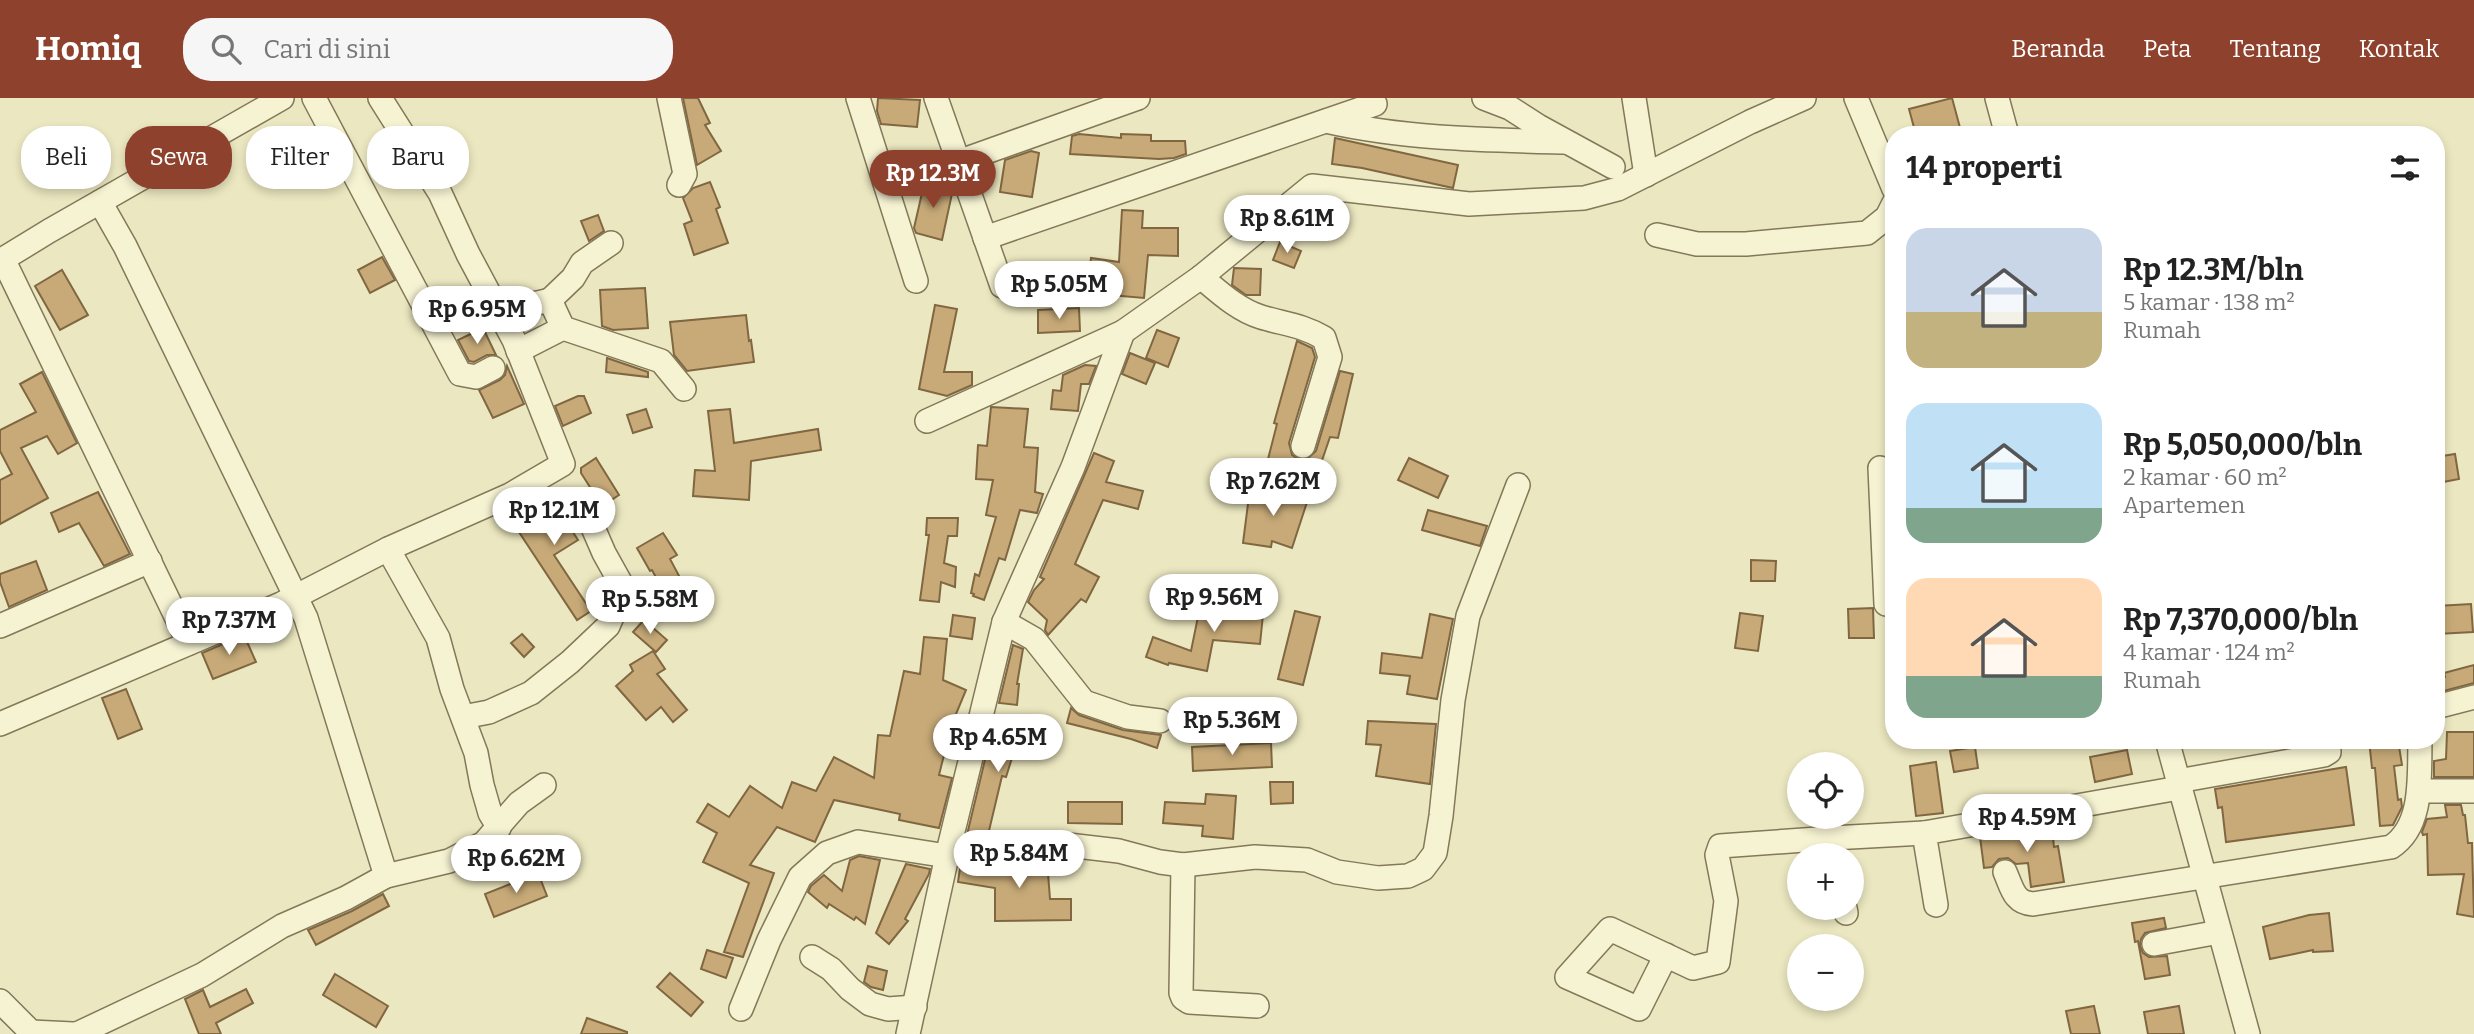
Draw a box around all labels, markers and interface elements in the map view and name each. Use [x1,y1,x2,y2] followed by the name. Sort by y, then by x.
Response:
[183,18,673,81] search box
[35,29,141,69] text: Homiq
[207,30,245,68] icon: search
[263,34,390,65] text: Cari di sini
[2011,35,2105,63] text: Beranda
[2143,35,2192,63] text: Peta
[2230,35,2321,63] text: Tentang
[2359,35,2439,63] text: Kontak
[21,126,111,189] chip: Beli
[125,126,232,189] chip: Sewa
[246,126,353,189] chip: Filter
[367,126,469,189] chip: Baru
[2386,149,2424,187] icon: filters
[861,150,1005,210] pin: Rp 12.3M
[1906,150,2062,186] text: 14 properti
[886,159,980,187] text: Rp 12.3M
[1215,195,1359,255] pin: Rp 8.61M
[1240,204,1334,232] text: Rp 8.61M
[2123,252,2304,288] text: Rp 12.3M/bln
[1962,256,2046,340] icon: home
[987,262,1131,321] pin: Rp 5.05M
[1010,270,1108,298] text: Rp 5.05M
[405,286,549,346] pin: Rp 6.95M
[2123,288,2295,316] text: 5 kamar · 138 m²
[428,295,526,323] text: Rp 6.95M
[2123,316,2201,344] text: Rumah
[2123,427,2362,463] text: Rp 5,050,000/bln
[1962,431,2046,515] icon: home
[1201,458,1345,518] pin: Rp 7.62M
[2123,463,2287,491] text: 2 kamar · 60 m²
[1226,467,1320,495] text: Rp 7.62M
[482,488,626,547] pin: Rp 12.1M
[2123,491,2245,519] text: Apartemen
[508,496,600,524] text: Rp 12.1M
[1142,574,1286,634] pin: Rp 9.56M
[578,576,722,636] pin: Rp 5.58M
[1165,583,1263,611] text: Rp 9.56M
[602,585,698,613] text: Rp 5.58M
[157,598,301,657] pin: Rp 7.37M
[2123,602,2358,638] text: Rp 7,370,000/bln
[182,606,276,634] text: Rp 7.37M
[1962,606,2046,690] icon: home
[2123,638,2295,666] text: 4 kamar · 124 m²
[2123,666,2201,694] text: Rumah
[1160,698,1304,757] pin: Rp 5.36M
[1183,706,1281,734] text: Rp 5.36M
[926,714,1070,774] pin: Rp 4.65M
[949,723,1047,751] text: Rp 4.65M
[1787,752,1864,1011] map controls
[1787,752,1864,829] button: locate
[1955,794,2099,854] pin: Rp 4.59M
[1978,803,2076,831] text: Rp 4.59M
[947,830,1091,890] pin: Rp 5.84M
[444,836,588,895] pin: Rp 6.62M
[970,839,1068,867] text: Rp 5.84M
[1787,843,1864,920] button: +
[467,844,565,872] text: Rp 6.62M
[1787,934,1864,1011] button: −

